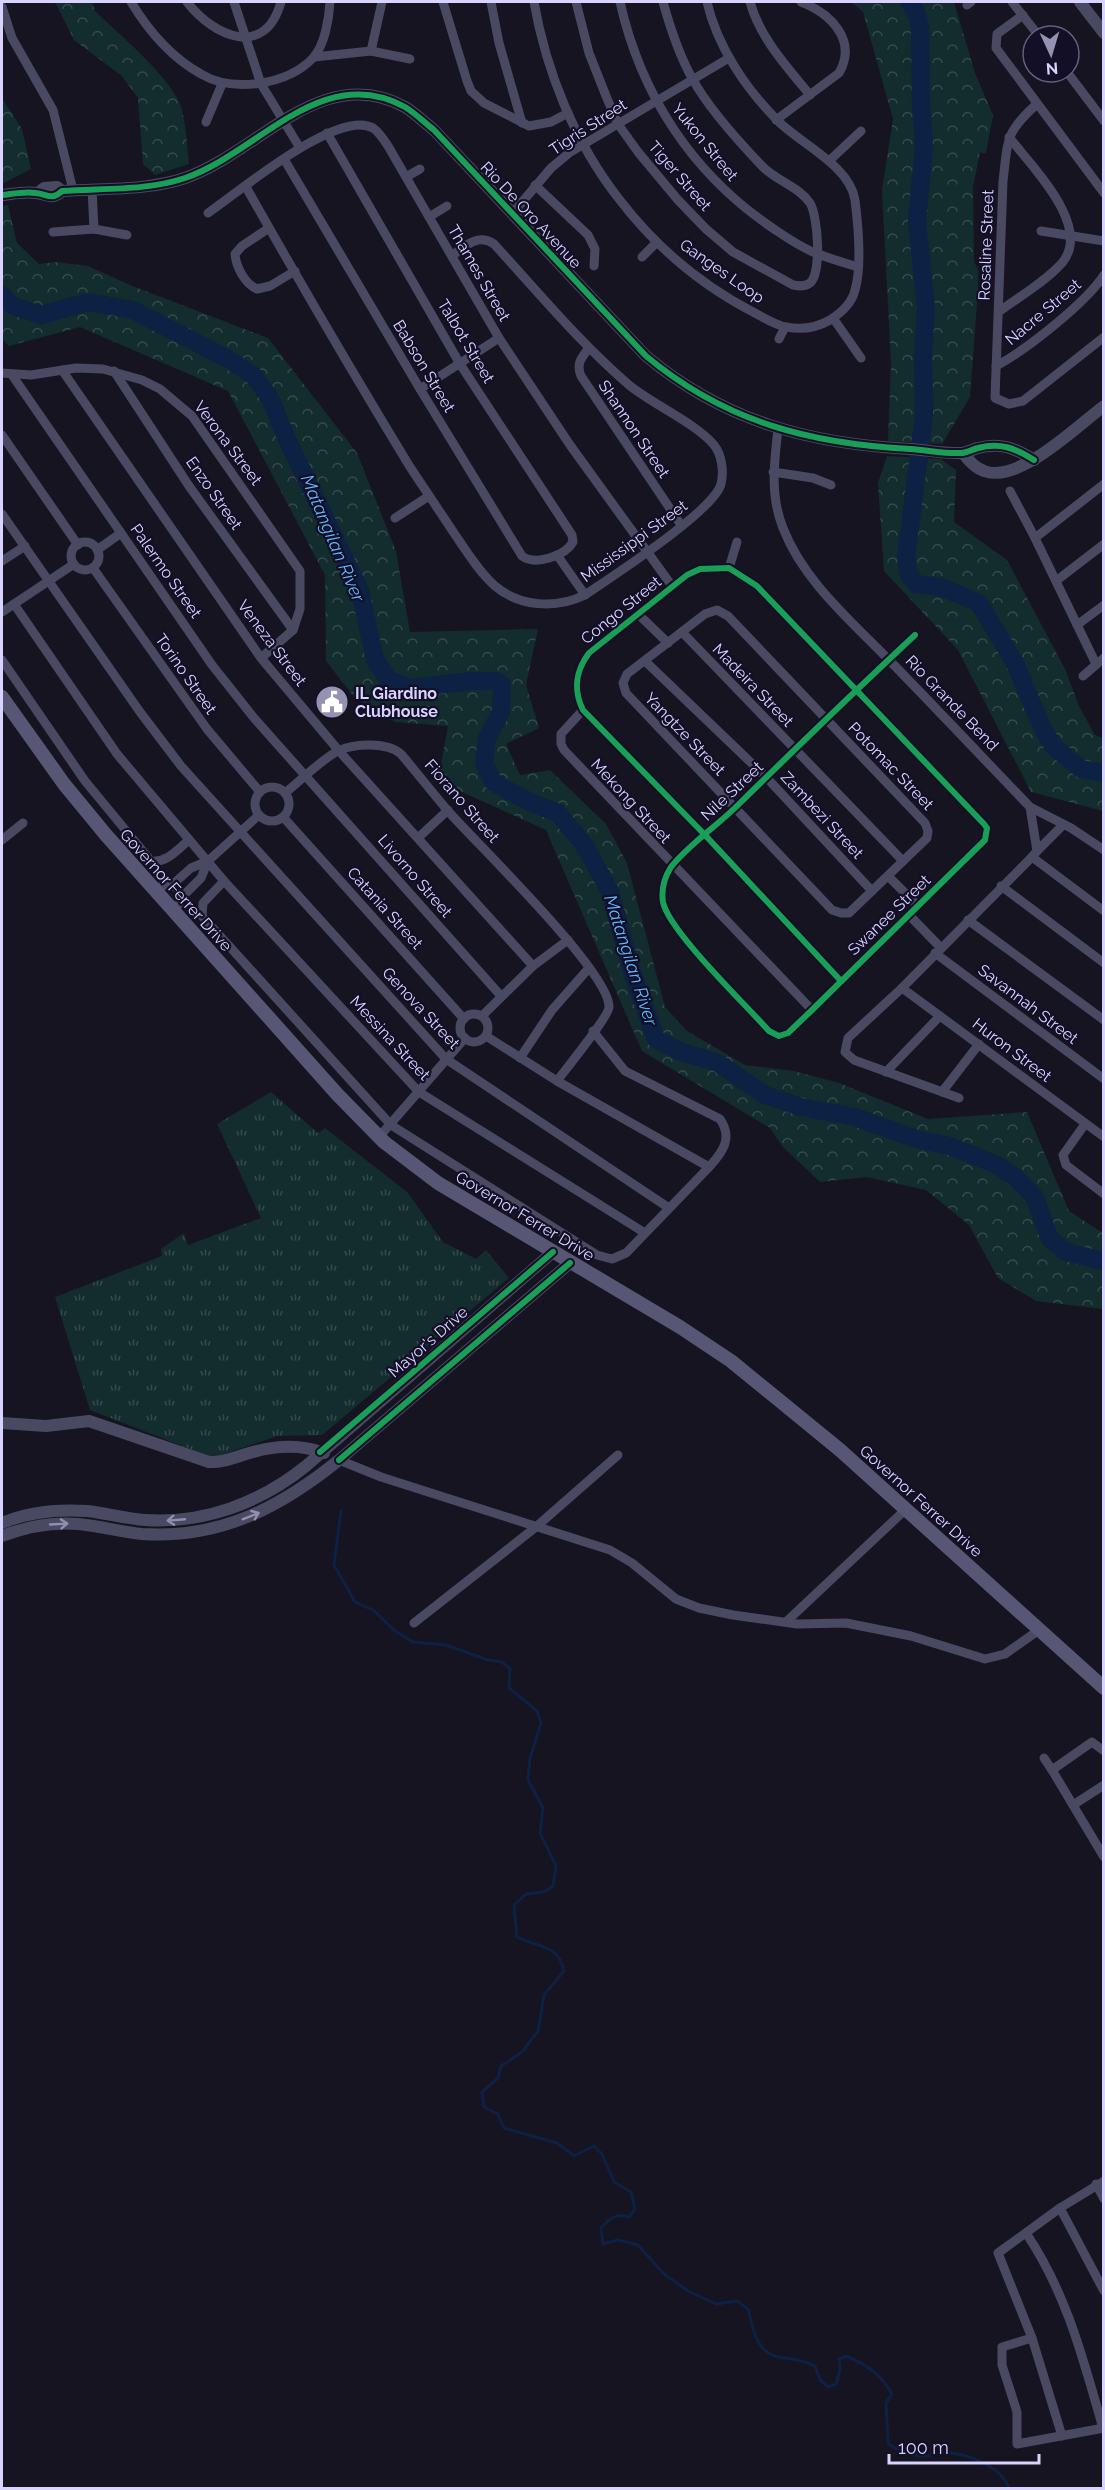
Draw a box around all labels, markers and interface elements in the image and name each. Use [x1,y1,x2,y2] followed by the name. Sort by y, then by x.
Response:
[1021,24,1081,84] north arrow
[1045,59,1059,78] text: N
[546,95,631,159] street label: Tigris Street
[668,99,742,185] street label: Yukon Street
[645,137,716,215] street label: Tiger Street
[477,158,585,272] street label: Rio De Oro Avenue
[975,188,997,301] street label: Rosaline Street
[444,221,515,325] street label: Thames Street
[676,235,768,307] street label: Ganges Loop
[1001,274,1085,349] street label: Nacre Street
[434,296,499,387] street label: Talbot Street
[389,316,459,416] street label: Babson Street
[594,377,674,482] street label: Shannon Street
[190,397,266,489] street label: Verona Street
[182,453,246,534] street label: Enzo Street
[297,471,370,606] water label: Matangilan River
[577,496,692,586] street label: Mississippi Street
[126,520,206,622] street label: Palermo Street
[577,571,665,648] street label: Congo Street
[233,596,311,690] street label: Veneza Street
[151,630,221,718] street label: Torino Street
[709,639,798,731] street label: Madeira Street
[902,651,1002,755] street label: Rio Grande Bend
[314,684,350,720] public building icon: IL Giardino Clubhouse
[355,684,438,721] place label: IL Giardino Clubhouse
[641,689,730,780] street label: Yangtze Street
[844,718,938,814] street label: Potomac Street
[587,755,675,848] street label: Mekong Street
[421,756,504,847] street label: Fiorano Street
[697,757,767,825] street label: Nile Street
[777,767,868,863] street label: Zambezi Street
[116,825,236,955] street label: Governor Ferrer Drive
[374,831,457,922] street label: Livorno Street
[343,863,427,953] street label: Catania Street
[844,870,935,959] street label: Swanee Street
[600,892,662,1029] water label: Matangilan River
[974,960,1082,1048] street label: Savannah Street
[378,963,464,1053] street label: Genova Street
[346,992,434,1085] street label: Messina Street
[969,1014,1056,1086] street label: Huron Street
[452,1167,598,1265] street label: Governor Ferrer Drive
[384,1302,472,1382] street label: Mayor's Drive
[856,1441,986,1561] street label: Governor Ferrer Drive
[241,1510,259,1521] one-way arrow
[166,1515,186,1526] one-way arrow
[48,1519,68,1530] one-way arrow
[889,2427,1039,2465] scale bar
[898,2437,949,2458] text: 100 m

